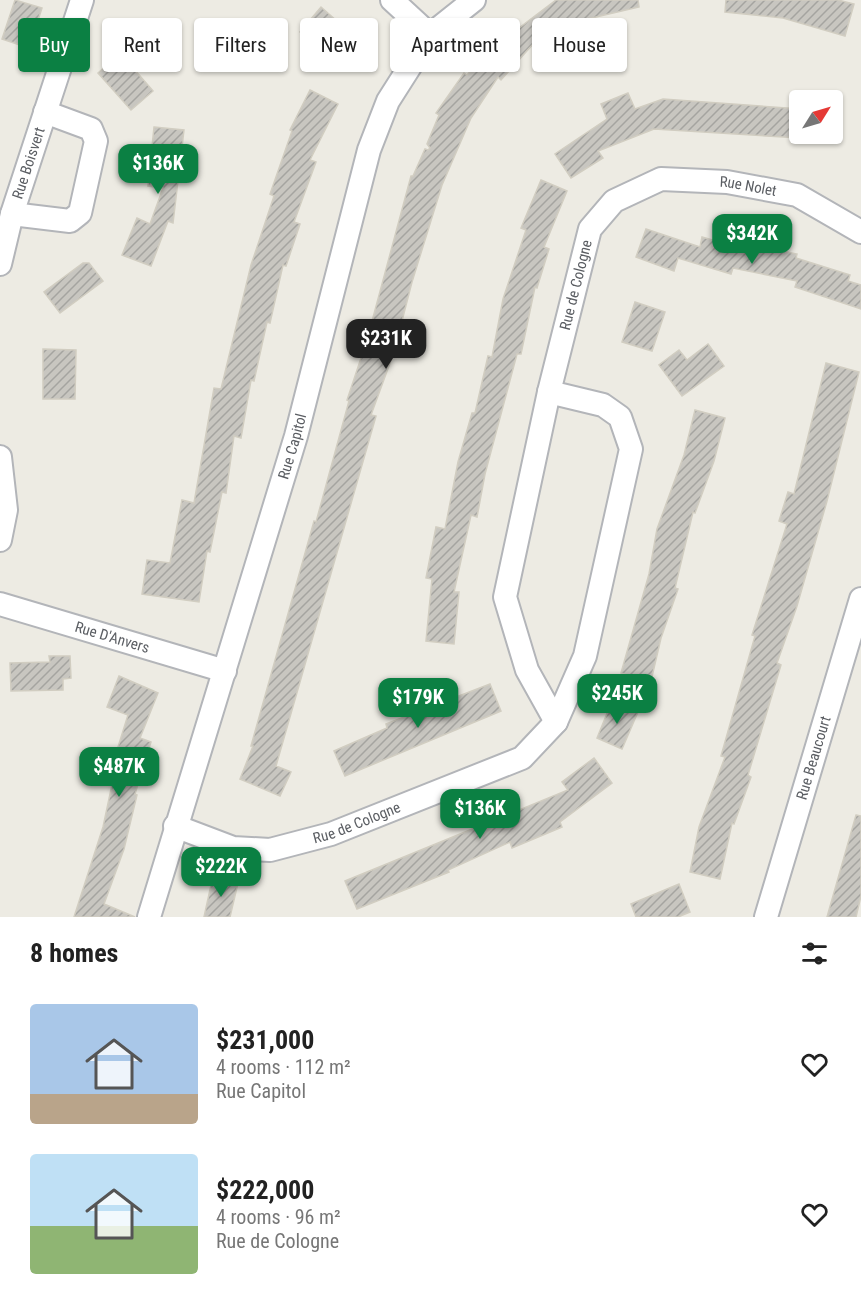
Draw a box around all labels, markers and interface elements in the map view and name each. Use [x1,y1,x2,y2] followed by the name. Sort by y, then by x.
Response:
[18,18,90,72] chip: Buy
[102,18,182,72] chip: Rent
[194,18,288,72] chip: Filters
[300,18,378,72] chip: New
[390,18,520,72] chip: Apartment
[532,18,627,72] chip: House
[789,90,843,144] north arrow
[789,90,843,144] map controls
[9,125,49,201] street label: Rue Boisvert
[116,144,200,195] pin: $136K
[132,151,184,175] text: $136K
[719,173,778,200] street label: Rue Nolet
[710,214,794,265] pin: $342K
[726,221,778,245] text: $342K
[556,238,596,332] street label: Rue de Cologne
[344,319,428,370] pin: $231K
[360,326,412,350] text: $231K
[274,412,310,481] street label: Rue Capitol
[73,618,152,657] street label: Rue D'Anvers
[575,674,659,725] pin: $245K
[376,678,460,729] pin: $179K
[591,681,643,705] text: $245K
[392,685,444,709] text: $179K
[793,714,835,802] street label: Rue Beaucourt
[77,747,161,798] pin: $487K
[93,754,145,778] text: $487K
[438,789,522,840] pin: $136K
[454,796,506,820] text: $136K
[311,798,403,847] street label: Rue de Cologne
[179,847,263,898] pin: $222K
[195,854,247,878] text: $222K
[798,937,831,970] icon: filters
[30,938,118,968] text: 8 homes
[216,1025,314,1055] text: $231,000
[78,1028,150,1100] icon: home
[798,1048,831,1081] icon: heart
[216,1055,351,1079] text: 4 rooms · 112 m²
[216,1079,306,1103] text: Rue Capitol
[216,1175,314,1205] text: $222,000
[78,1178,150,1250] icon: home
[798,1198,831,1231] icon: heart
[216,1205,341,1229] text: 4 rooms · 96 m²
[216,1229,339,1253] text: Rue de Cologne

